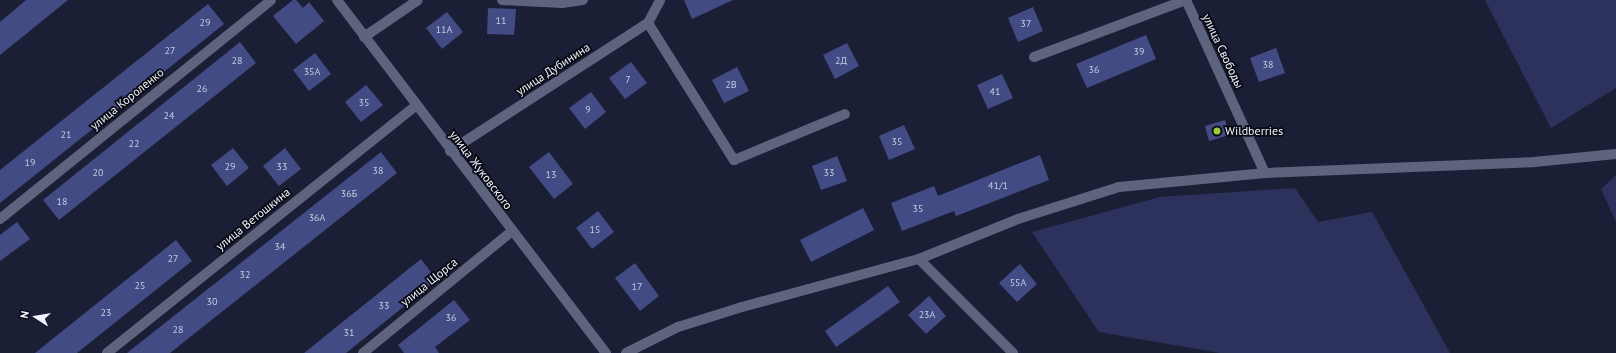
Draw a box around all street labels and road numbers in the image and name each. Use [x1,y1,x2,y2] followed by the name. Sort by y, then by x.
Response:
[1200,12,1246,90] street label: улица Свободы
[513,40,593,98] street label: улица Дубинина
[87,65,167,133] street label: улица Короленко
[447,128,515,212] street label: улица Жуковского
[213,185,293,253] street label: улица Ветошкина
[398,255,460,309] street label: улица Щорса

